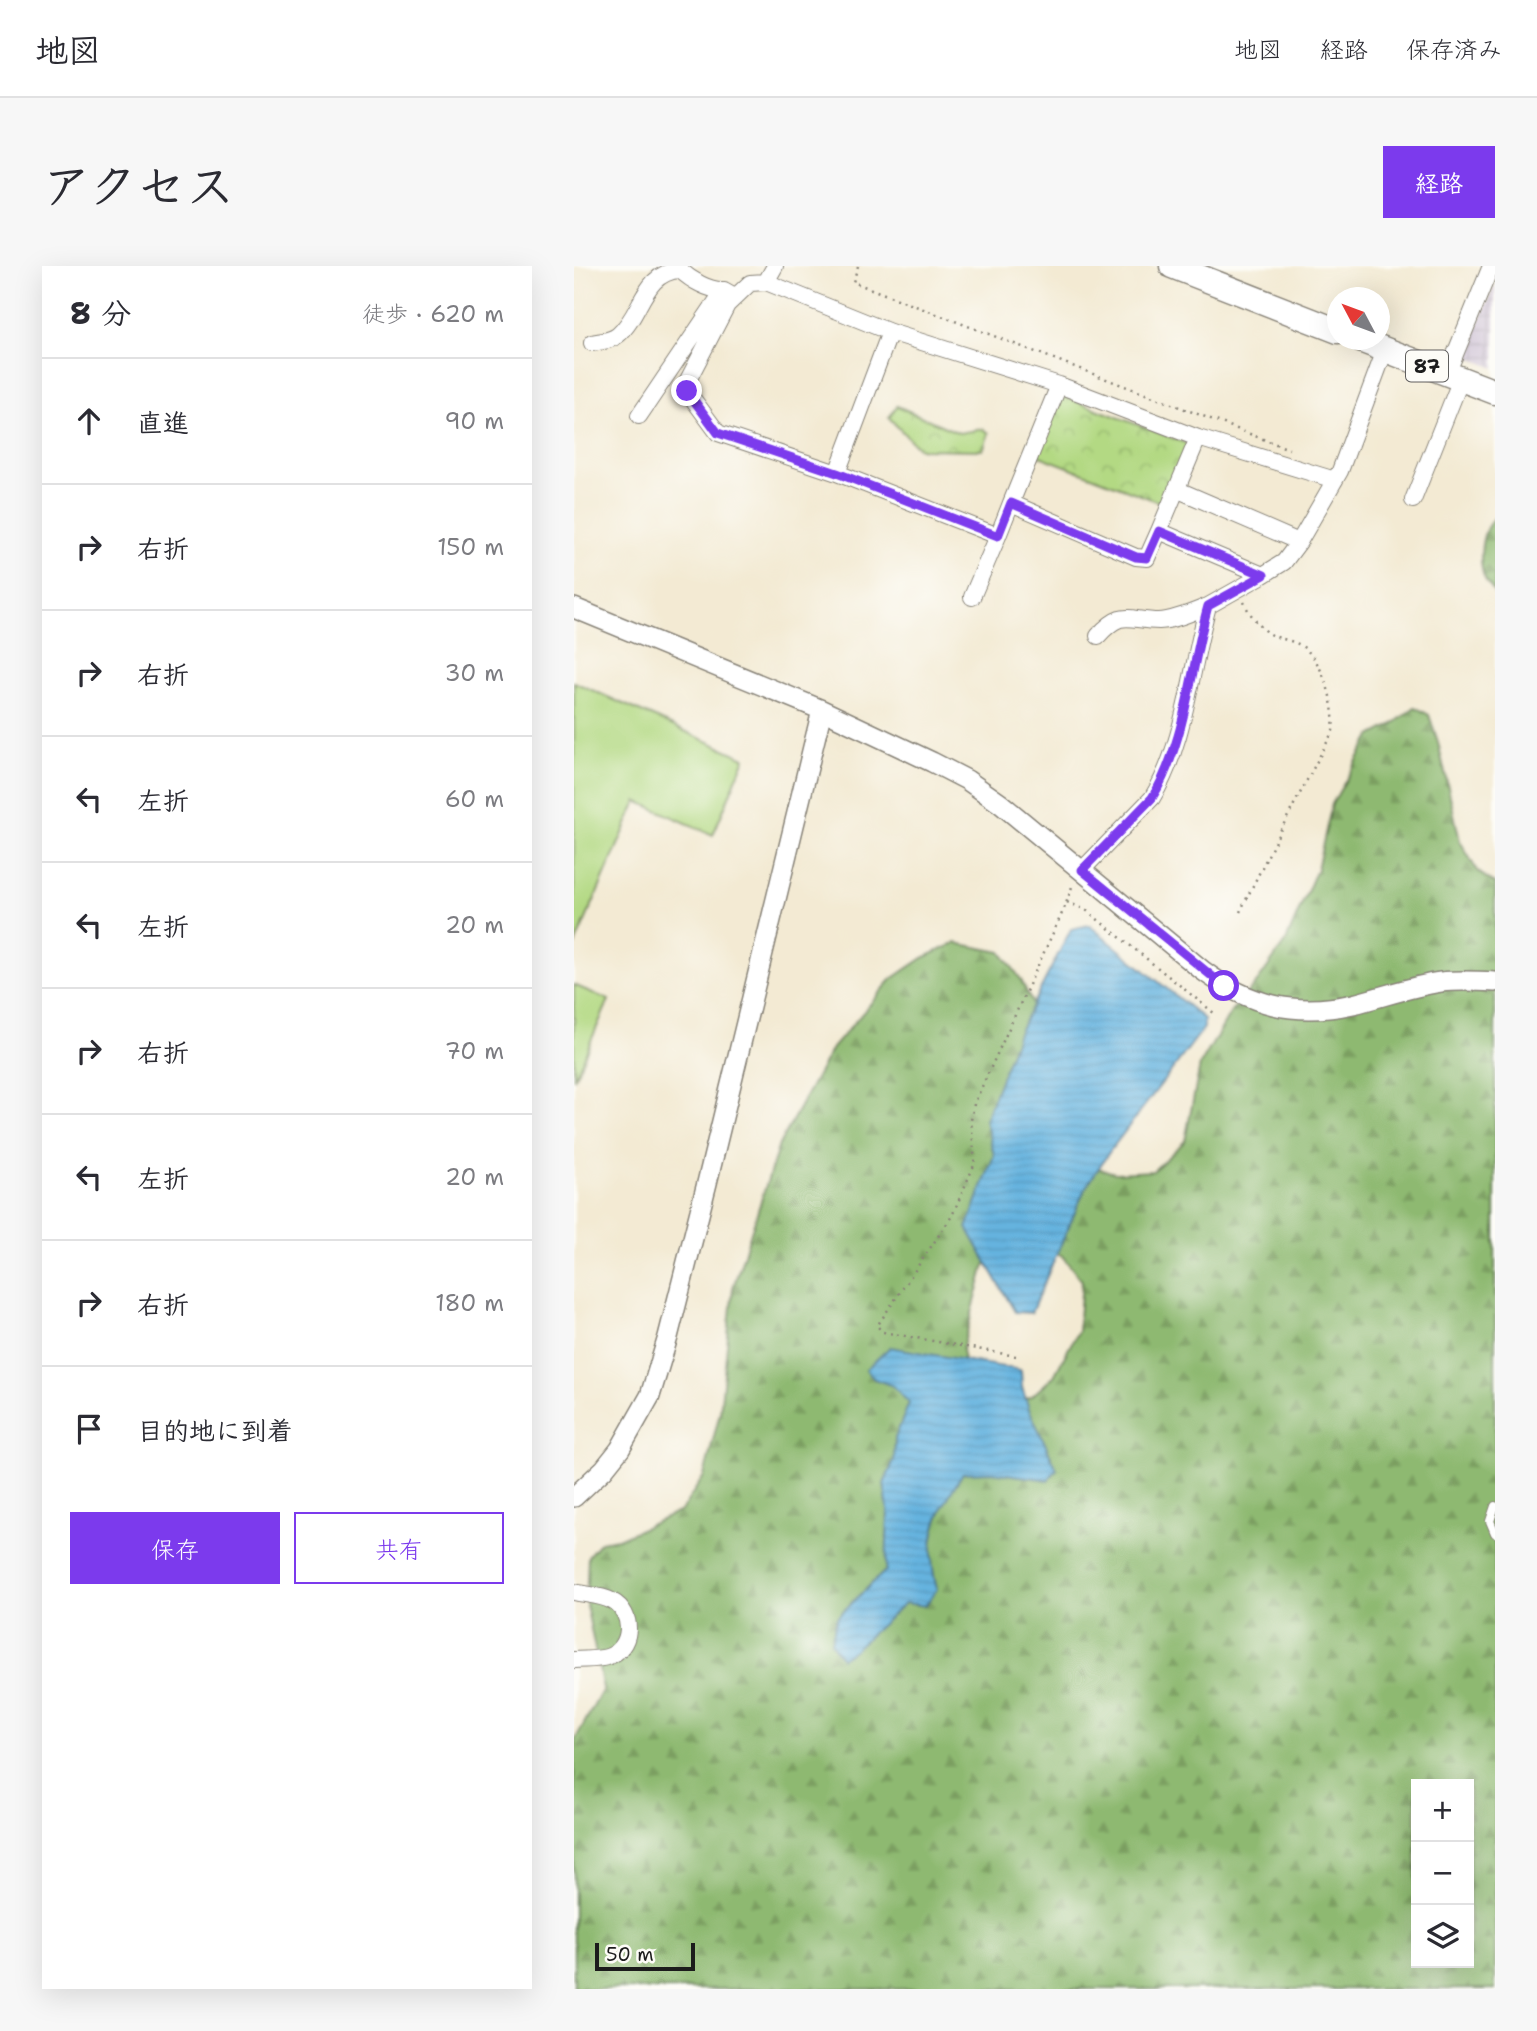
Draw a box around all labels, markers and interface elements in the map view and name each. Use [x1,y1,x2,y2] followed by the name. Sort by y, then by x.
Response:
[35,28,101,73] text: 地図
[1234,34,1282,66] text: 地図
[1320,34,1368,66] text: 経路
[1406,34,1502,66] text: 保存済み
[1383,146,1495,218] button: 経路
[42,153,235,219] text: アクセス
[1327,287,1390,350] north arrow
[70,293,131,334] text: 8 分
[362,299,504,329] text: 徒歩 · 620 m
[1406,351,1448,382] road number: 87
[671,375,702,406] route end
[70,402,108,440] icon: ahead
[137,405,189,440] text: 直進
[444,406,504,436] text: 90 m
[70,528,108,566] icon: right
[137,531,189,566] text: 右折
[437,532,504,562] text: 150 m
[70,654,108,692] icon: right
[137,657,189,692] text: 右折
[445,658,504,688] text: 30 m
[70,780,108,818] icon: left
[137,783,189,818] text: 左折
[445,784,504,814] text: 60 m
[70,906,108,944] icon: left
[137,909,189,944] text: 左折
[445,910,504,940] text: 20 m
[1208,970,1239,1001] route start
[70,1032,108,1070] icon: right
[137,1035,189,1070] text: 右折
[445,1036,504,1066] text: 70 m
[70,1158,108,1196] icon: left
[137,1161,189,1196] text: 左折
[445,1162,504,1192] text: 20 m
[70,1284,108,1322] icon: right
[137,1287,189,1322] text: 右折
[435,1288,504,1318] text: 180 m
[70,1410,108,1448] icon: arrive
[137,1413,293,1448] text: 目的地に到着
[70,1512,280,1584] button: 保存
[294,1512,504,1584] button: 共有
[1411,1779,1474,1968] map controls
[1411,1779,1474,1842] button: +
[1411,1842,1474,1905] button: −
[1411,1905,1474,1968] button: layers
[595,1940,695,1972] scale bar
[606,1942,654,1967] text: 50 m

